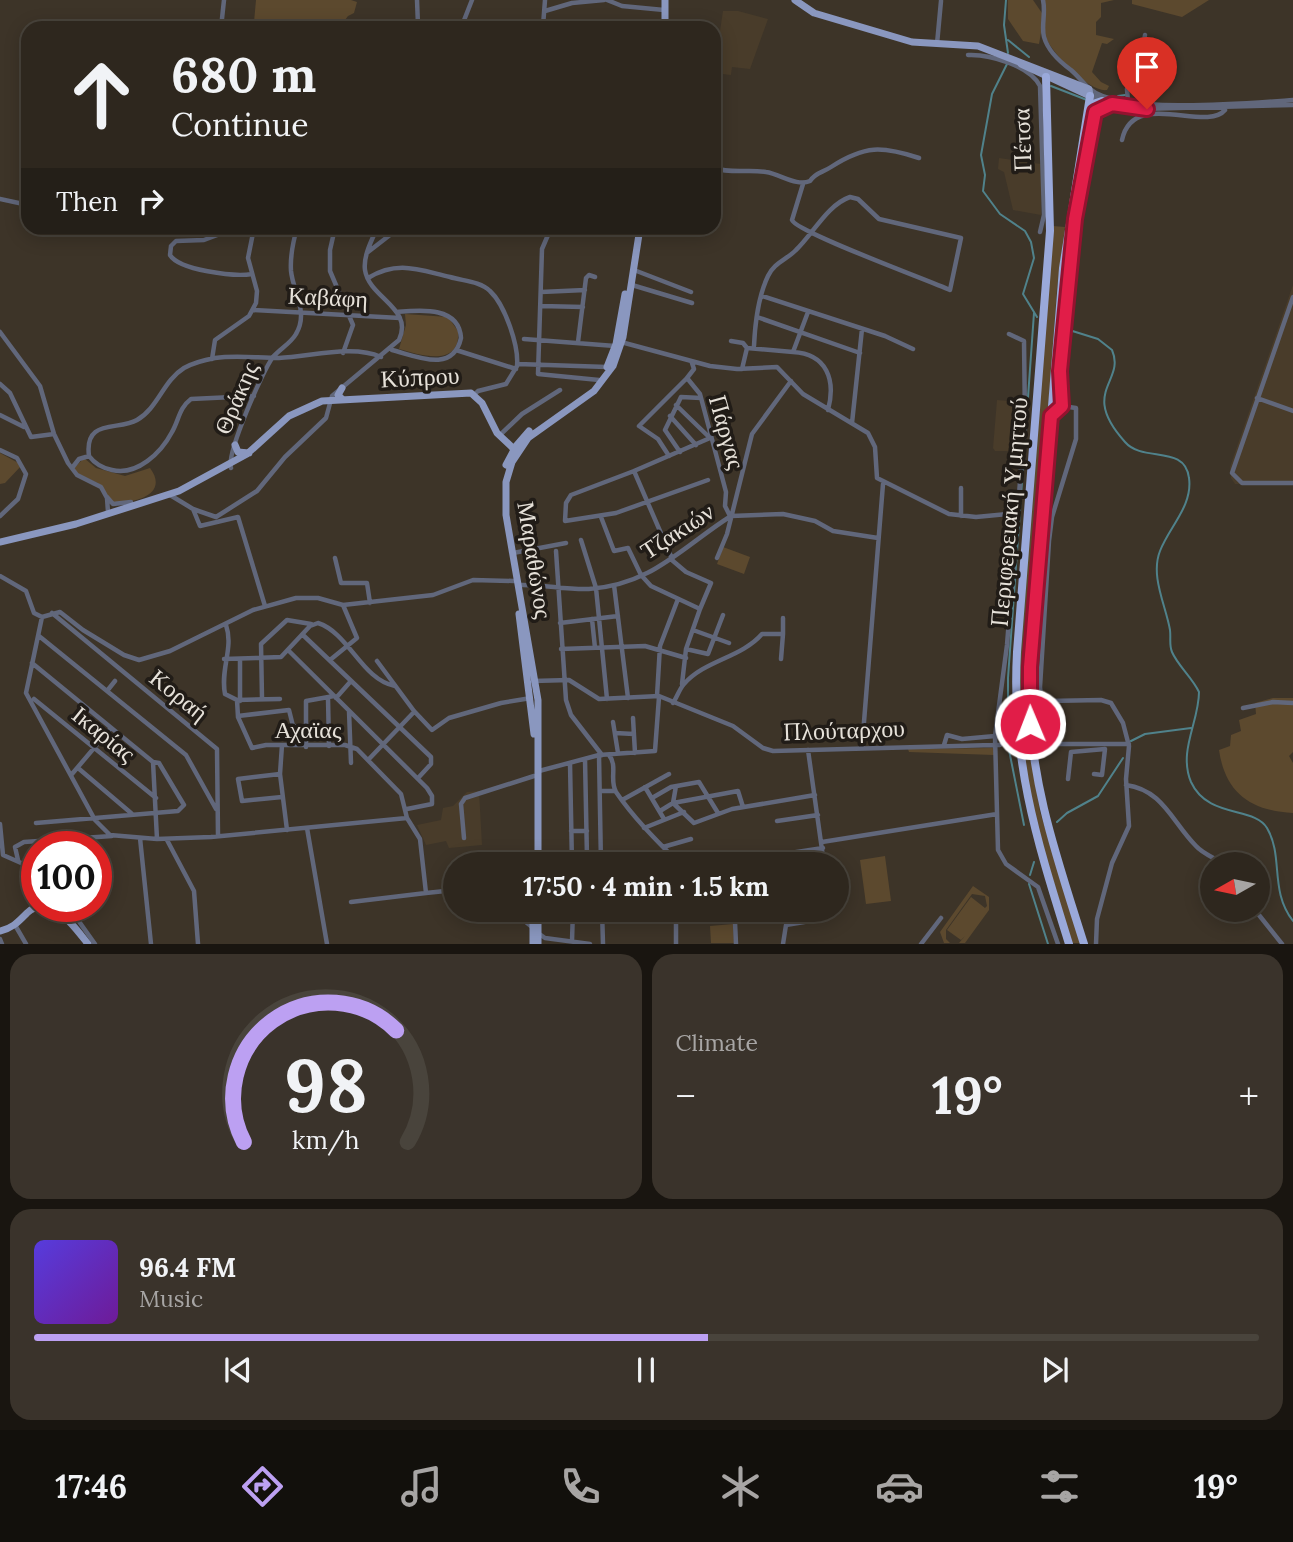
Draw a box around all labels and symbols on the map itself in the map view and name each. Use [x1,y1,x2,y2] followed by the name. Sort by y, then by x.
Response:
[1117,37,1177,109] pin
[1005,107,1039,172] street label: Πέτσα
[287,279,369,315] street label: Καβάφη
[207,356,265,439] street label: Θράκης
[380,359,460,395] street label: Κύπρου
[702,391,752,473] street label: Πάργας
[984,396,1034,628] street label: Περιφερειακή Υμηττού
[634,496,720,566] street label: Τζακιών
[510,499,560,621] street label: Μαραθώνος
[143,662,215,728] street label: Κοραή
[993,687,1067,761] position arrow
[66,699,142,769] street label: Ικαρίας
[782,712,906,748] street label: Πλούταρχου
[275,714,342,745] street label: Αχαϊας
[21,831,112,922] speed limit sign: 100
[1200,852,1270,922] north arrow

